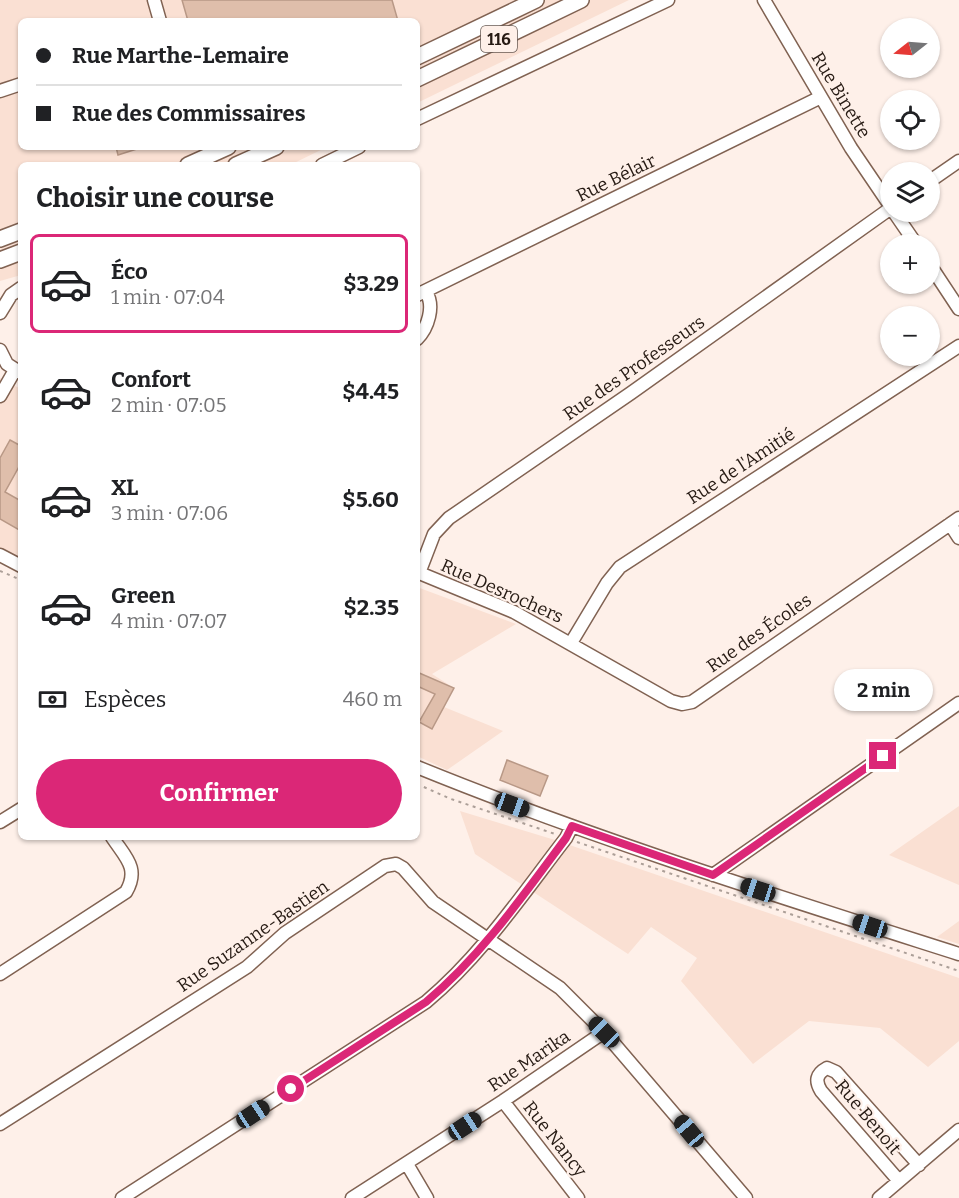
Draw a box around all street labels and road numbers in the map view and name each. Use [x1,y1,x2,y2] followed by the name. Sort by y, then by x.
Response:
[481,26,517,52] road number: 116
[807,48,875,142] street label: Rue Binette
[573,149,659,207] street label: Rue Bélair
[559,311,709,425] street label: Rue des Professeurs
[683,423,799,509] street label: Rue de l'Amitié
[437,554,567,628] street label: Rue Desrochers
[702,588,816,677] street label: Rue des Écoles
[173,875,333,997] street label: Rue Suzanne-Bastien
[484,1025,574,1097] street label: Rue Marika
[830,1075,906,1159] street label: Rue Benoit
[519,1097,592,1182] street label: Rue Nancy

